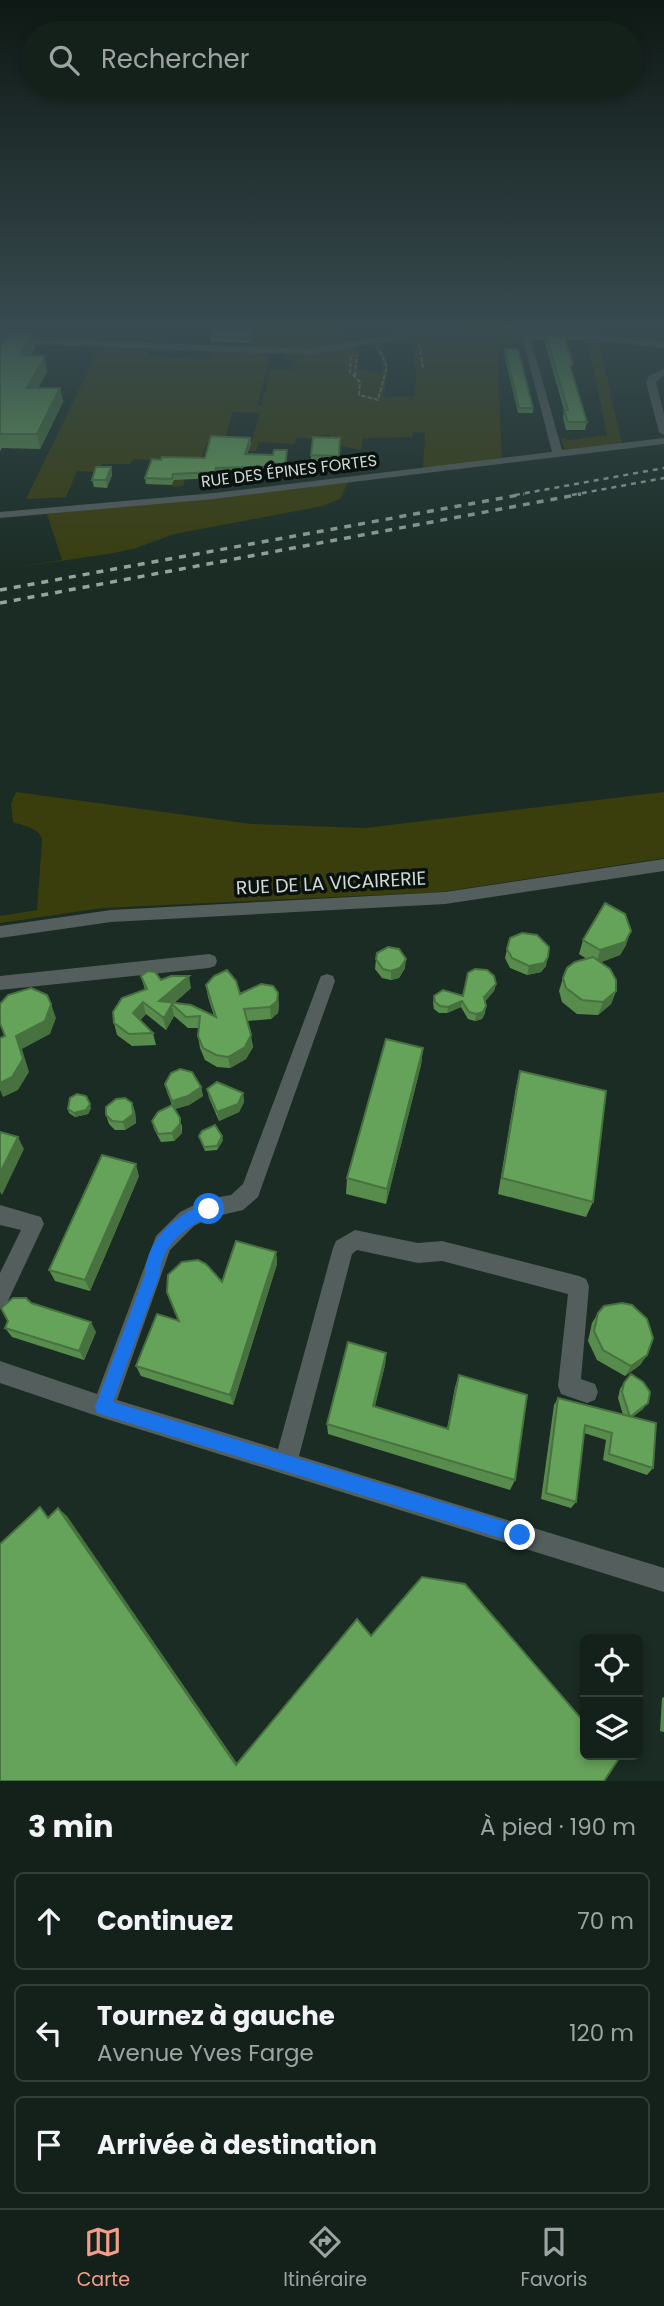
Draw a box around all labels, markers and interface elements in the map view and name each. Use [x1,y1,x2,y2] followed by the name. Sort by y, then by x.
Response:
[21,21,643,98] search box
[45,41,83,79] icon: search
[101,41,249,77] text: Rechercher
[200,449,378,493] street label: RUE DES ÉPINES FORTES
[235,865,427,901] street label: RUE DE LA VICAIRERIE
[193,1193,224,1224] route start
[504,1519,535,1550] route end
[580,1634,643,1760] map controls
[580,1634,643,1697] button: locate
[580,1697,643,1760] button: layers
[28,1805,113,1848] text: 3 min
[480,1811,636,1843] text: À pied · 190 m
[30,1902,68,1940] icon: ahead
[97,1903,233,1939] text: Continuez
[577,1905,634,1937] text: 70 m
[97,1998,335,2034] text: Tournez à gauche
[30,2014,68,2052] icon: left
[569,2017,634,2049] text: 120 m
[97,2037,314,2069] text: Avenue Yves Farge
[30,2126,68,2164] icon: arrive
[97,2127,377,2163] text: Arrivée à destination
[77,2223,130,2294] tab: Carte
[283,2223,367,2294] tab: Itinéraire
[520,2223,587,2294] tab: Favoris

